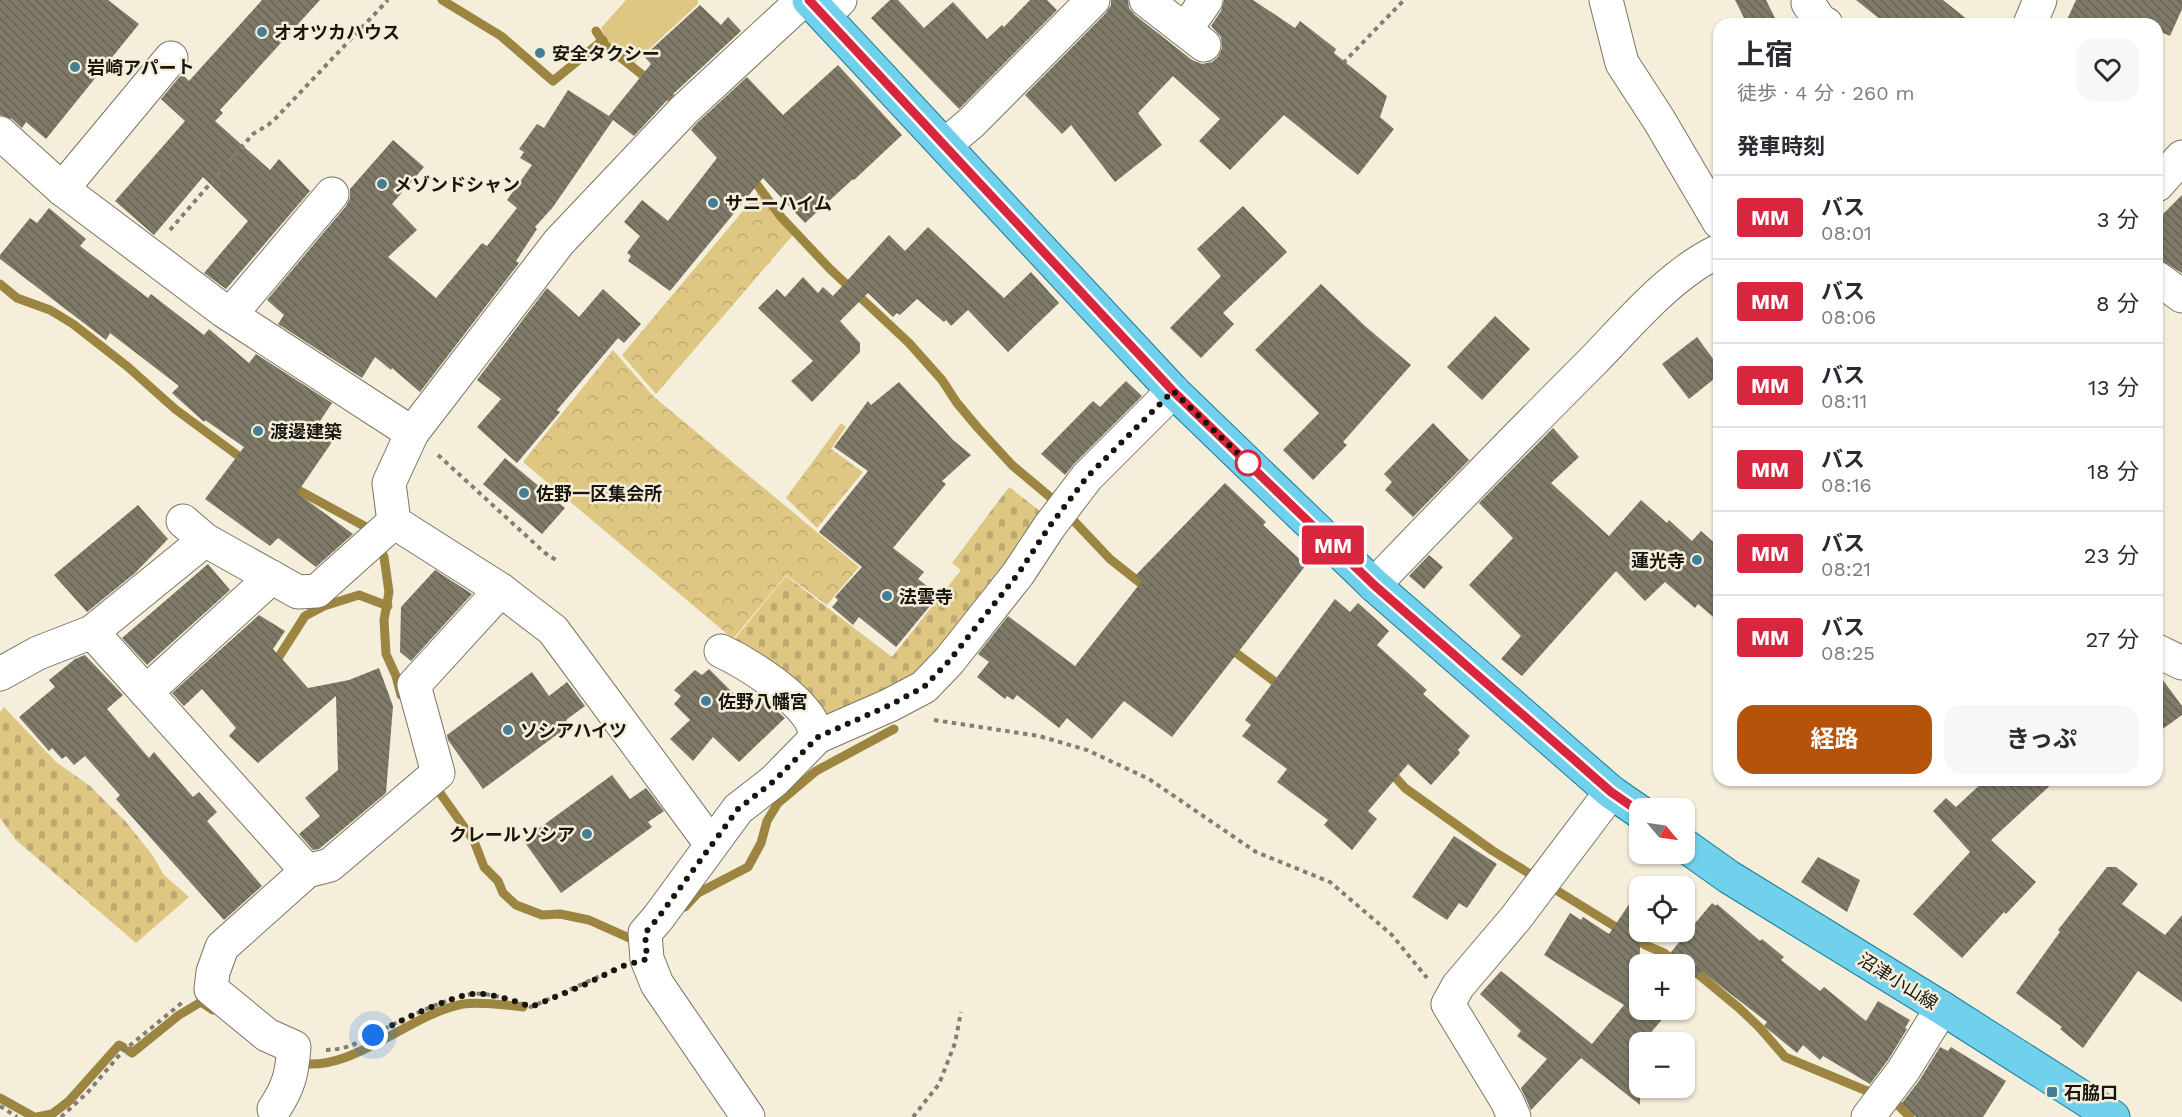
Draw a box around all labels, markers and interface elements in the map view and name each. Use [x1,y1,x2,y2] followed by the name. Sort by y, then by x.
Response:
[274,22,400,43] place label: オオツカハウス
[255,25,269,39] marker: オオツカハウス
[1737,38,1793,71] text: 上宿
[2076,38,2139,101] button: heart
[552,43,660,64] place label: 安全タクシー
[533,46,547,60] marker: 安全タクシー
[87,57,195,78] place label: 岩崎アパート
[68,60,82,74] marker: 岩崎アパート
[1737,81,1915,105] text: 徒歩 · 4 分 · 260 m
[1737,134,1825,159] text: 発車時刻
[394,174,520,195] place label: メゾンドシャン
[375,177,389,191] marker: メゾンドシャン
[725,193,832,214] place label: サニーハイム
[1821,195,1865,220] text: バス
[706,196,720,210] marker: サニーハイム
[1751,205,1789,230] text: MM
[2097,207,2139,232] text: 3 分
[1821,221,1872,245] text: 08:01
[1821,279,1865,304] text: バス
[1751,289,1789,314] text: MM
[2096,291,2139,316] text: 8 分
[1821,305,1876,329] text: 08:06
[1821,363,1865,388] text: バス
[1751,373,1789,398] text: MM
[2088,375,2139,400] text: 13 分
[1821,389,1867,413] text: 08:11
[270,421,342,442] place label: 渡邊建築
[251,424,265,438] marker: 渡邊建築
[1821,447,1865,472] text: バス
[1235,450,1261,476] unlabelled marker
[1751,457,1789,482] text: MM
[2087,459,2139,484] text: 18 分
[1821,473,1872,497] text: 08:16
[536,483,662,504] place label: 佐野一区集会所
[517,486,531,500] marker: 佐野一区集会所
[1306,526,1360,564] line badge: MM
[1821,531,1865,556] text: バス
[1314,533,1352,558] text: MM
[1751,541,1789,566] text: MM
[2084,543,2139,568] text: 23 分
[1631,550,1685,571] place label: 蓮光寺
[1690,553,1704,567] marker: 蓮光寺
[1821,557,1871,581] text: 08:21
[899,586,953,607] place label: 法雲寺
[880,589,894,603] marker: 法雲寺
[1821,615,1865,640] text: バス
[1751,625,1789,650] text: MM
[2085,627,2139,652] text: 27 分
[1821,641,1875,665] text: 08:25
[718,691,808,712] place label: 佐野八幡宮
[699,694,713,708] marker: 佐野八幡宮
[1737,705,1932,774] button: 経路
[1944,705,2139,774] button: きっぷ
[520,720,627,741] place label: ソシアハイツ
[501,723,515,737] marker: ソシアハイツ
[1629,798,1695,864] north arrow
[1629,798,1695,1098] map controls
[449,824,575,845] place label: クレールソシア
[580,827,594,841] marker: クレールソシア
[1629,876,1695,942] button: locate
[1854,948,1942,1014] street label: 沼津小山線
[1629,954,1695,1020] button: +
[358,1020,388,1050] your location
[1629,1032,1695,1098] button: −
[2064,1082,2118,1103] place label: 石脇口
[2045,1085,2059,1099] marker: 石脇口

